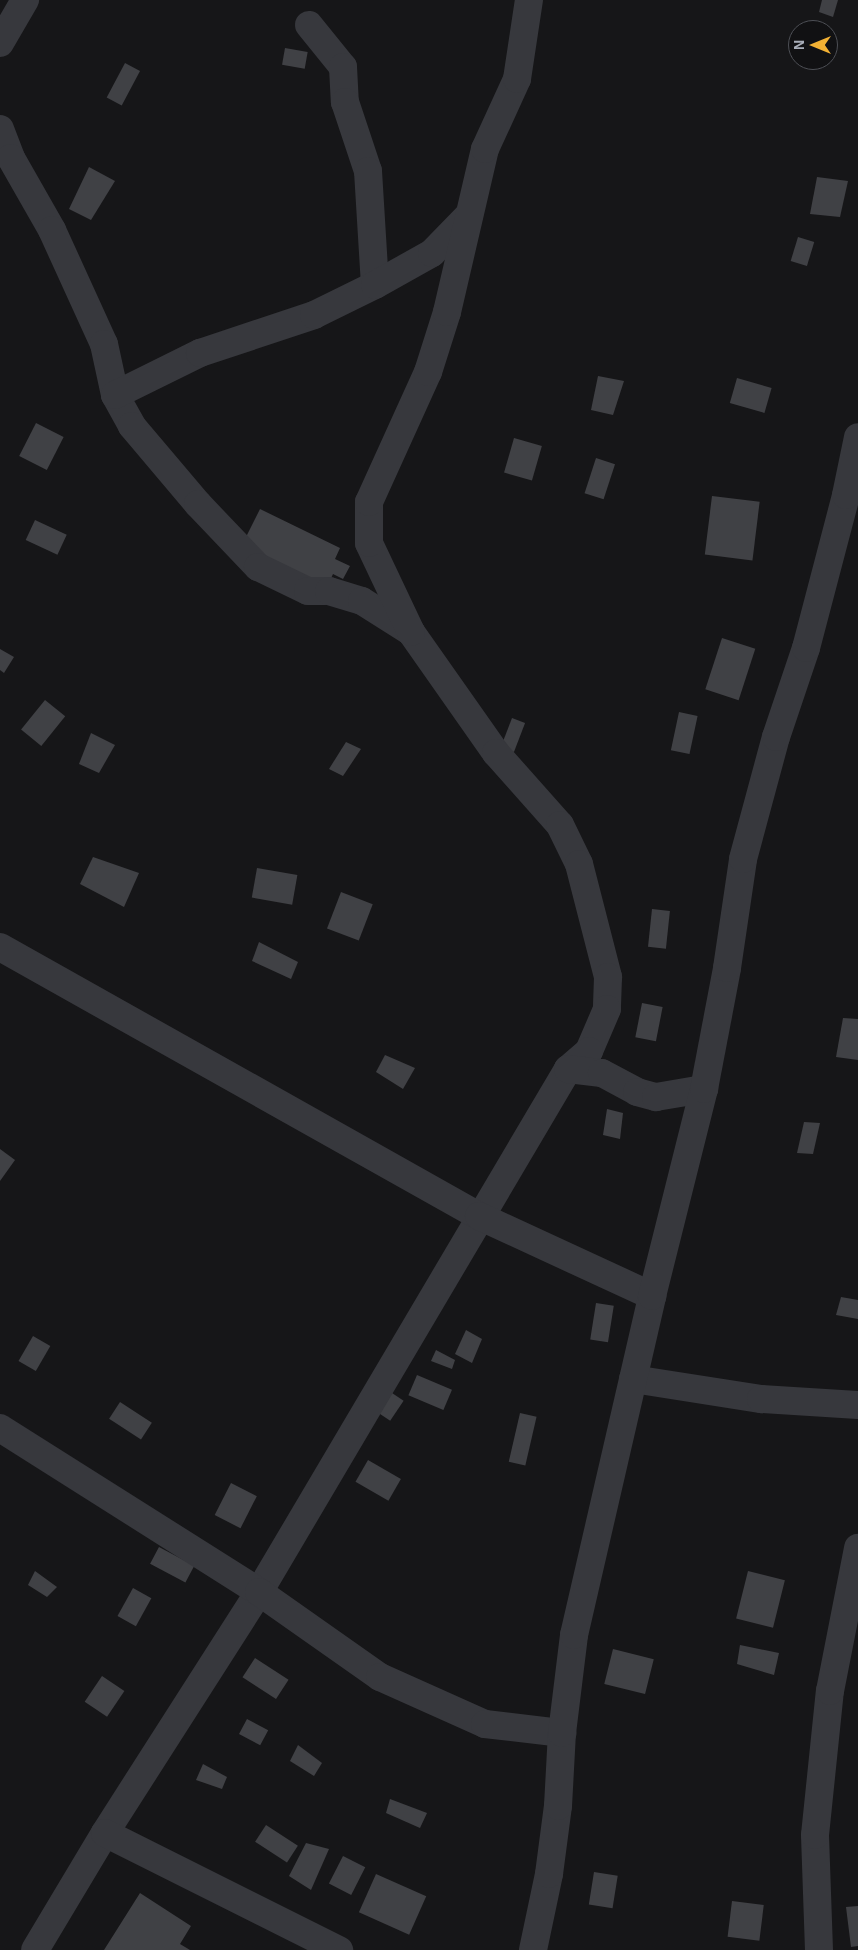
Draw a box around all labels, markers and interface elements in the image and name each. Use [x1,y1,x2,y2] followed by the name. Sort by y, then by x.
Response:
[788,20,838,70] north arrow
[791,40,807,50] text: N

